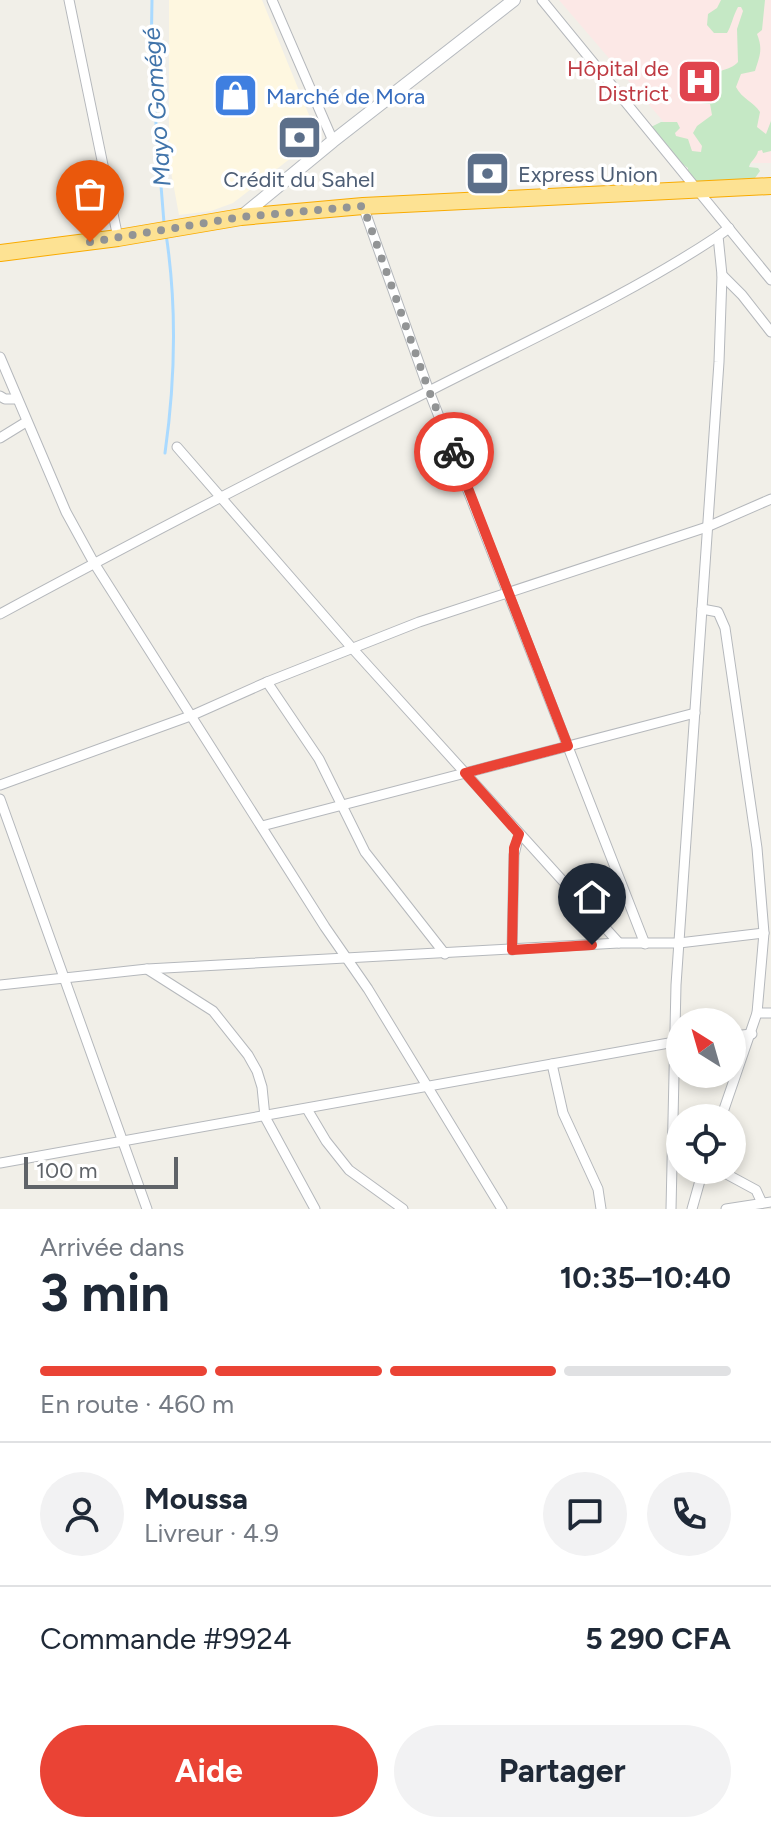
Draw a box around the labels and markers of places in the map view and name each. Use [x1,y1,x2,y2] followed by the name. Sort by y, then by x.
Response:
[567,55,669,107] place label: Hôpital de District
[676,57,724,105] hospital icon: Hôpital de District
[211,72,259,120] shop icon: Marché de Mora
[266,83,425,110] place label: Marché de Mora
[275,114,323,162] bank icon: Crédit du Sahel
[463,150,511,198] bank icon: Express Union
[56,160,124,242] pin
[518,161,658,188] place label: Express Union
[223,166,375,193] place label: Crédit du Sahel
[558,863,626,945] pin

